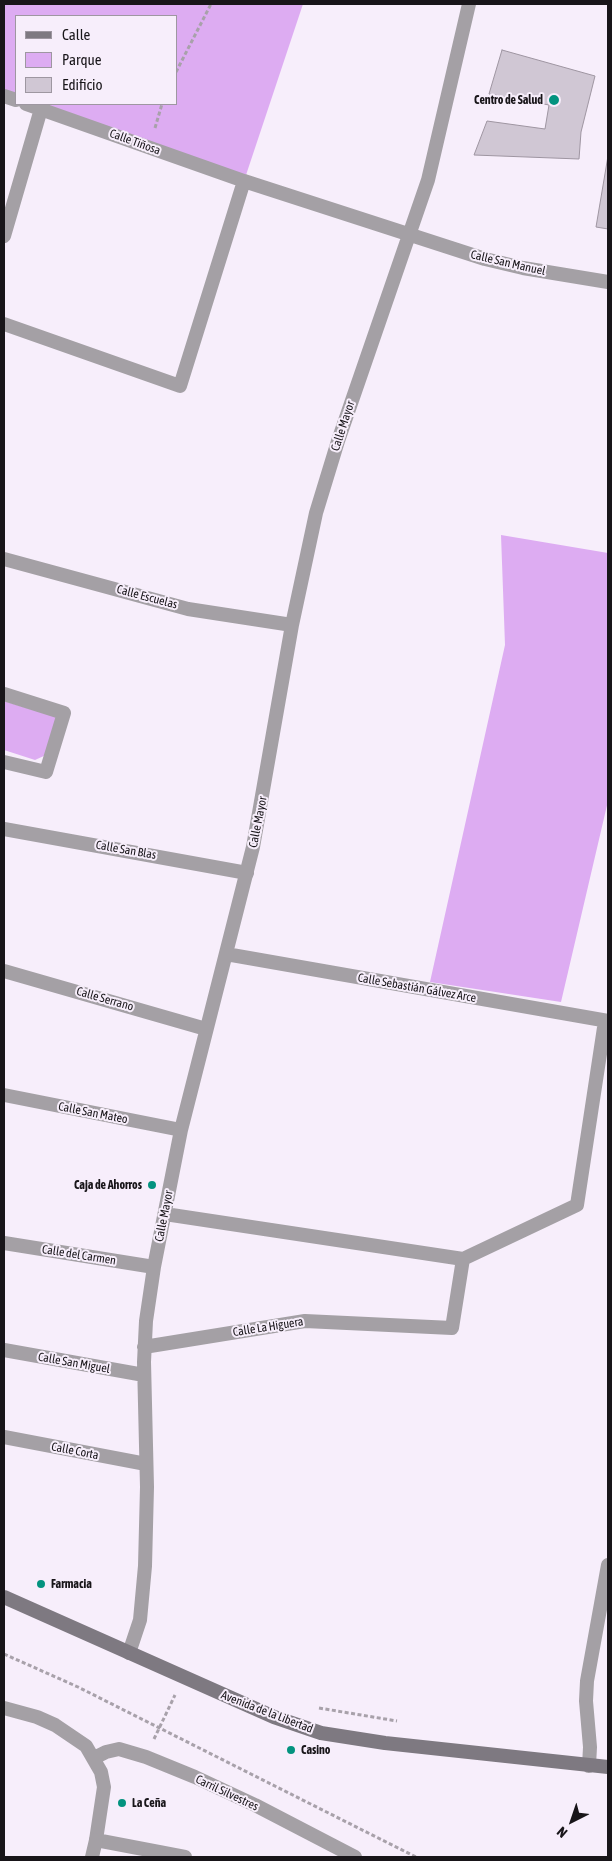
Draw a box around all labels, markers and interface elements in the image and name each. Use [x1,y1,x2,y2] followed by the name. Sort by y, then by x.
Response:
[15,15,178,105] legend
[62,26,90,43] text: Calle
[62,51,102,68] text: Parque
[62,76,103,93] text: Edificio
[474,93,543,107] place label: Centro de Salud
[547,93,561,107] marker: Centro de Salud
[107,126,163,158] street label: Calle Tiñosa
[469,247,547,279] street label: Calle San Manuel
[328,399,358,453] street label: Calle Mayor
[115,582,179,612] street label: Calle Escuelas
[246,795,270,849] street label: Calle Mayor
[95,838,157,862] street label: Calle San Blas
[357,970,477,1006] street label: Calle Sebastián Gálvez Arce
[75,984,135,1014] street label: Calle Serrano
[57,1099,129,1127] street label: Calle San Mateo
[74,1178,142,1192] place label: Caja de Ahorros
[146,1179,158,1191] marker: Caja de Ahorros
[152,1189,176,1243] street label: Calle Mayor
[41,1242,117,1268] street label: Calle del Carmen
[232,1314,304,1340] street label: Calle La Higuera
[37,1350,111,1376] street label: Calle San Miguel
[50,1439,100,1463] street label: Calle Corta
[51,1577,92,1591] place label: Farmacia
[35,1578,47,1590] marker: Farmacia
[219,1688,315,1736] street label: Avenida de la Libertad
[301,1743,330,1757] place label: Casino
[285,1744,297,1756] marker: Casino
[193,1772,261,1814] street label: Carril Silvestres
[132,1796,166,1810] place label: La Ceña
[547,1796,597,1846] north arrow
[116,1797,128,1809] marker: La Ceña
[554,1824,571,1841] text: N

